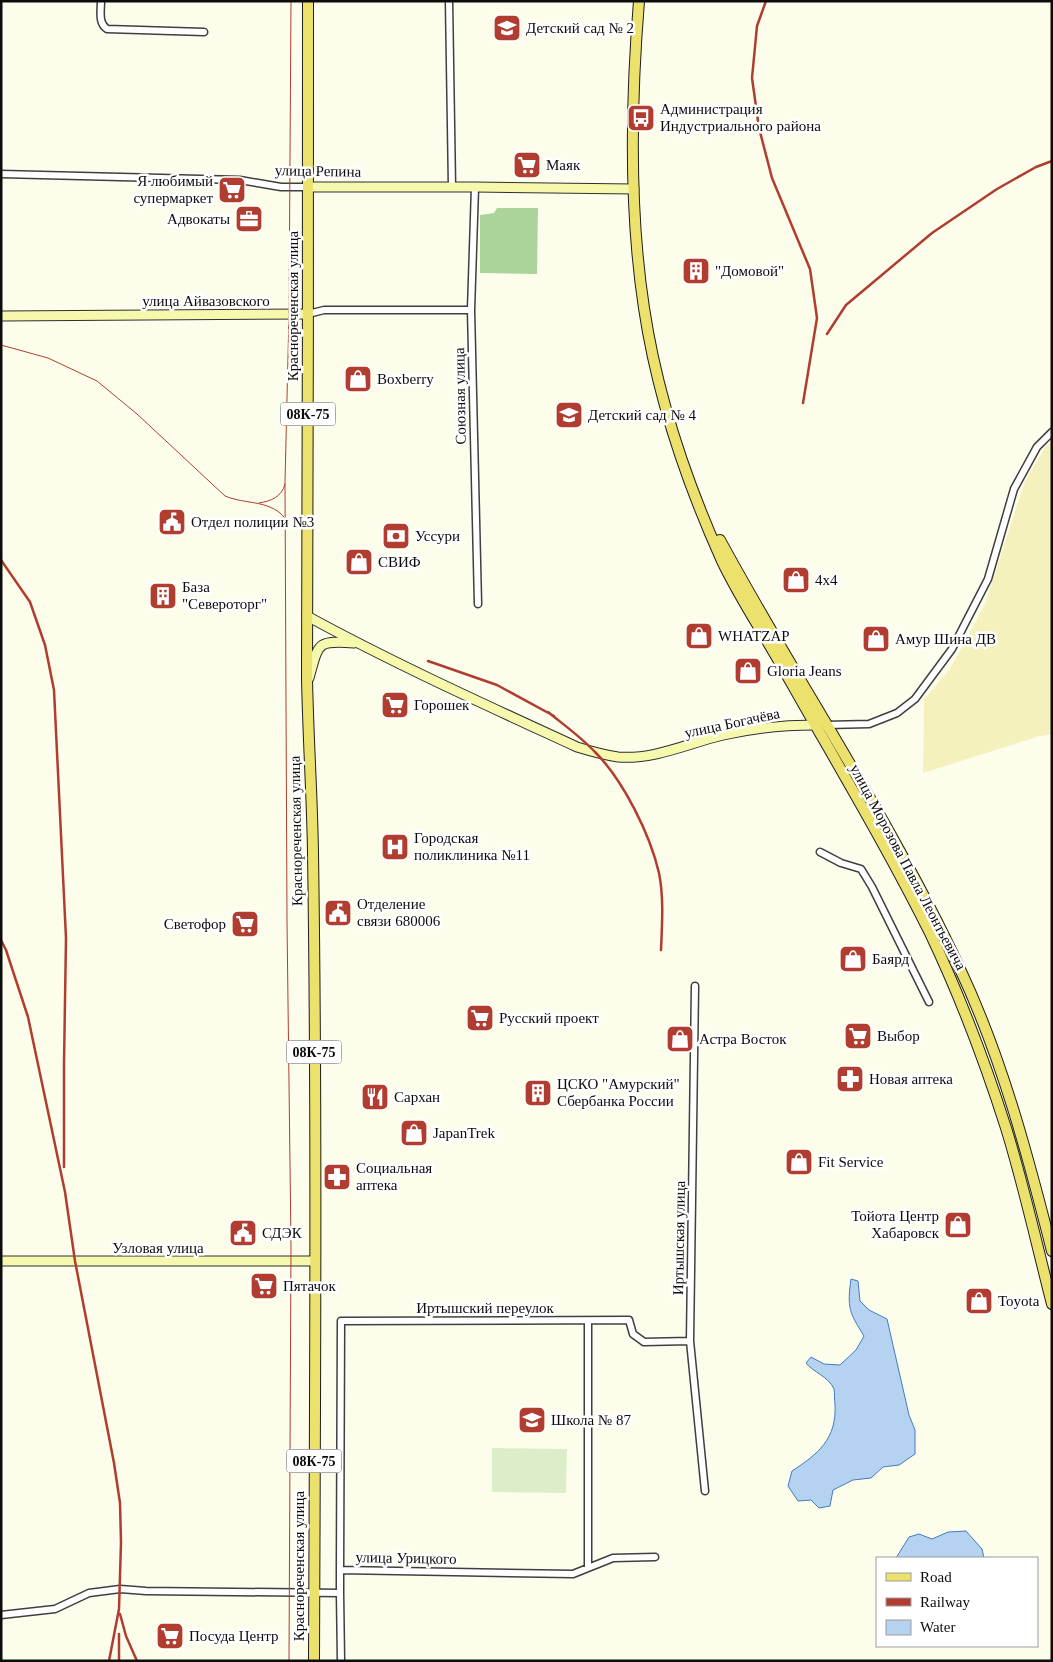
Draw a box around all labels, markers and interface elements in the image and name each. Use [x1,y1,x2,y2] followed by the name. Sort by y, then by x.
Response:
[492,13,522,43] school or university icon: Детский сад № 2
[526,20,634,36] place label: Детский сад № 2
[660,101,821,134] place label: Администрация Индустриального района
[626,103,656,133] bus stop icon: Администрация Индустриального района
[512,150,542,180] supermarket icon: Маяк
[546,157,581,173] place label: Маяк
[275,162,362,180] street label: улица Репина
[133,173,213,206] place label: Я любимый супермаркет
[217,175,247,205] supermarket icon: Я любимый супермаркет
[234,204,264,234] office icon: Адвокаты
[167,211,230,227] place label: Адвокаты
[285,230,301,381] street label: Краснореченская улица
[681,256,711,286] building icon: "Домовой"
[715,263,784,279] place label: "Домовой"
[142,293,270,309] street label: улица Айвазовского
[451,347,469,445] street label: Союзная улица
[343,364,373,394] shop icon: Boxberry
[377,371,434,387] place label: Boxberry
[554,400,584,430] school or university icon: Детский сад № 4
[280,402,336,426] road number: 08К-75
[588,407,697,423] place label: Детский сад № 4
[157,507,187,537] public building icon: Отдел полиции №3
[191,514,314,530] place label: Отдел полиции №3
[381,521,411,551] bank icon: Уссури
[415,528,460,544] place label: Уссури
[344,547,374,577] shop icon: СВИФ
[378,554,421,570] place label: СВИФ
[781,565,811,595] shop icon: 4х4
[815,572,838,588] place label: 4х4
[182,579,267,612] place label: База "Североторг"
[148,581,178,611] building icon: База "Североторг"
[684,621,714,651] shop icon: WHATZAP
[861,624,891,654] shop icon: Амур Шина ДВ
[718,628,790,644] place label: WHATZAP
[895,631,996,647] place label: Амур Шина ДВ
[733,656,763,686] shop icon: Gloria Jeans
[767,663,842,679] place label: Gloria Jeans
[380,690,410,720] supermarket icon: Горошек
[414,697,470,713] place label: Горошек
[683,705,781,741] street label: улица Богачёва
[287,755,305,906] street label: Краснореченская улица
[847,761,969,973] street label: улица Морозова Павла Леонтьевича
[414,830,530,863] place label: Городская поликлиника №11
[380,832,410,862] hospital icon: Городская поликлиника №11
[357,896,441,929] place label: Отделение связи 680006
[323,898,353,928] public building icon: Отделение связи 680006
[230,909,260,939] supermarket icon: Светофор
[164,916,226,932] place label: Светофор
[838,944,868,974] shop icon: Баярд
[872,951,909,967] place label: Баярд
[465,1003,495,1033] supermarket icon: Русский проект
[499,1010,599,1026] place label: Русский проект
[843,1021,873,1051] supermarket icon: Выбор
[665,1024,695,1054] shop icon: Астра Восток
[877,1028,920,1044] place label: Выбор
[699,1031,787,1047] place label: Астра Восток
[286,1040,342,1064] road number: 08К-75
[835,1064,865,1094] pharmacy icon: Новая аптека
[869,1071,953,1087] place label: Новая аптека
[557,1076,680,1109] place label: ЦСКО "Амурский" Сбербанка России
[523,1078,553,1108] building icon: ЦСКО "Амурский" Сбербанка России
[360,1082,390,1112] restaurant icon: Сархан
[394,1089,440,1105] place label: Сархан
[399,1118,429,1148] shop icon: JapanTrek
[433,1125,495,1141] place label: JapanTrek
[784,1147,814,1177] shop icon: Fit Service
[818,1154,884,1170] place label: Fit Service
[356,1160,432,1193] place label: Социальная аптека
[322,1162,352,1192] pharmacy icon: Социальная аптека
[670,1180,688,1295] street label: Иртышская улица
[851,1208,940,1241] place label: Тойота Центр Хабаровск
[943,1210,973,1240] shop icon: Тойота Центр Хабаровск
[228,1218,258,1248] public building icon: СДЭК
[262,1225,303,1241] place label: СДЭК
[112,1240,204,1256] street label: Узловая улица
[249,1271,279,1301] supermarket icon: Пятачок
[283,1278,337,1294] place label: Пятачок
[964,1286,994,1316] shop icon: Toyota
[998,1293,1040,1309] place label: Toyota
[416,1300,555,1316] street label: Иртышский переулок
[517,1405,547,1435] school or university icon: Школа № 87
[551,1412,631,1428] place label: Школа № 87
[286,1450,342,1472] road number: 08К-75
[291,1490,307,1641] street label: Краснореченская улица
[355,1549,457,1567] street label: улица Урицкого
[876,1557,1038,1647] legend
[920,1569,952,1585] text: Road
[920,1594,970,1610] text: Railway
[920,1619,955,1635] text: Water
[155,1621,185,1651] supermarket icon: Посуда Центр
[189,1628,279,1644] place label: Посуда Центр

